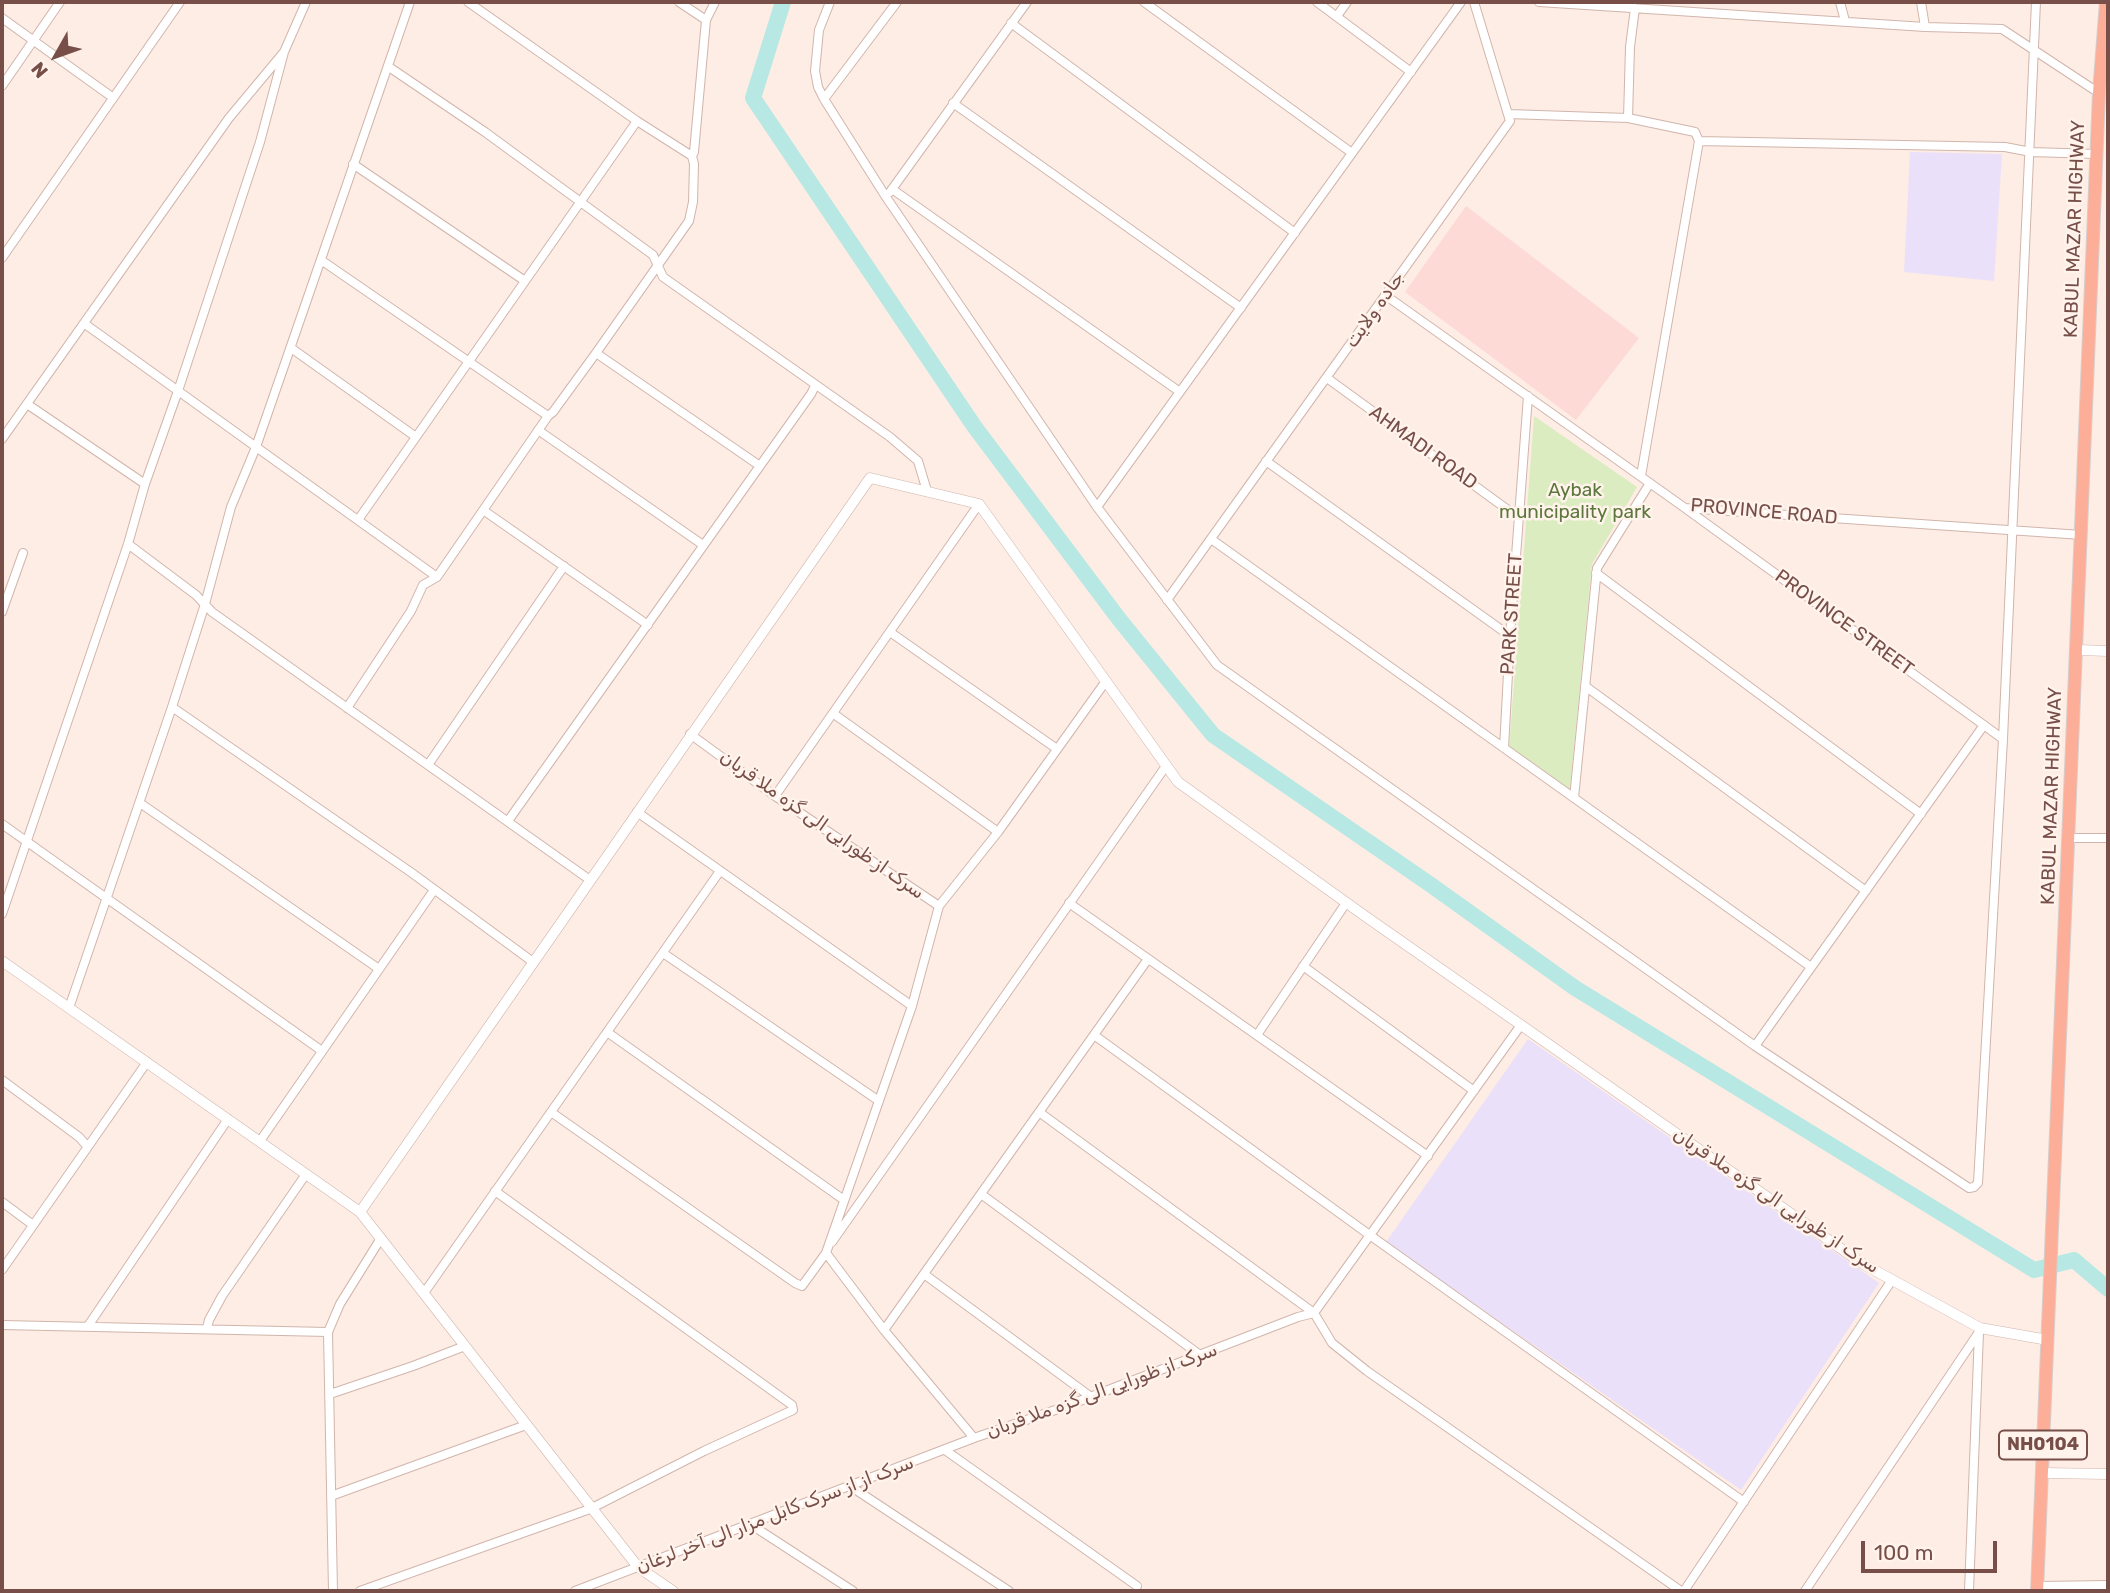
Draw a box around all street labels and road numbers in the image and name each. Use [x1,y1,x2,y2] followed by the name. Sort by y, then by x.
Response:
[2060,120,2090,338] street label: KABUL MAZAR HIGHWAY
[1341,268,1409,352] street label: جاده ولایت
[1365,401,1481,495] street label: AHMADI ROAD
[1689,494,1839,530] street label: PROVINCE ROAD
[1496,552,1528,676] street label: PARK STREET
[1770,565,1918,681] street label: PROVINCE STREET
[2037,687,2067,905] street label: KABUL MAZAR HIGHWAY
[715,746,929,904] street label: سرک از ظورایی الی گزه ملا قربان
[1668,1123,1884,1279] street label: سرک از ظورایی الی گزه ملا قربان
[983,1339,1221,1443] street label: سرک از ظورایی الی گزه ملا قربان
[1999,1430,2087,1460] road number: NH0104
[633,1451,917,1579] street label: سرک از از سرک کابل مزار الی آخر لرغان

